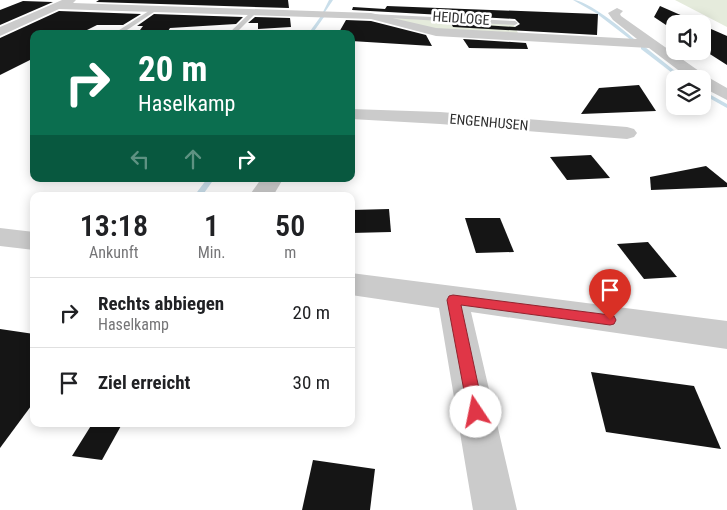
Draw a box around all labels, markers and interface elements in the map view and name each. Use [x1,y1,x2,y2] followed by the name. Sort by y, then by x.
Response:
[432,8,490,28] street label: HEIDLOGE
[666,15,711,115] map controls
[666,15,711,60] button: sound
[138,49,207,90] text: 20 m
[55,50,120,115] icon: right
[666,70,711,115] button: layers
[138,91,235,116] text: Haselkamp
[449,111,529,133] street label: ENGENHUSEN
[126,145,154,173] icon: left
[179,145,207,173] icon: ahead
[232,145,260,173] icon: right
[80,208,148,243] text: 13:18
[204,208,219,243] text: 1
[275,208,305,243] text: 50
[89,243,139,262] text: Ankunft
[198,243,225,262] text: Min.
[284,243,296,262] text: m
[589,269,631,320] pin
[596,276,624,304] icon: arrive
[98,292,224,315] text: Rechts abbiegen
[55,299,83,327] icon: right
[293,301,330,324] text: 20 m
[98,315,169,334] text: Haselkamp
[55,369,83,397] icon: arrive
[98,371,190,394] text: Ziel erreicht
[293,371,330,394] text: 30 m
[449,385,501,437] position arrow

